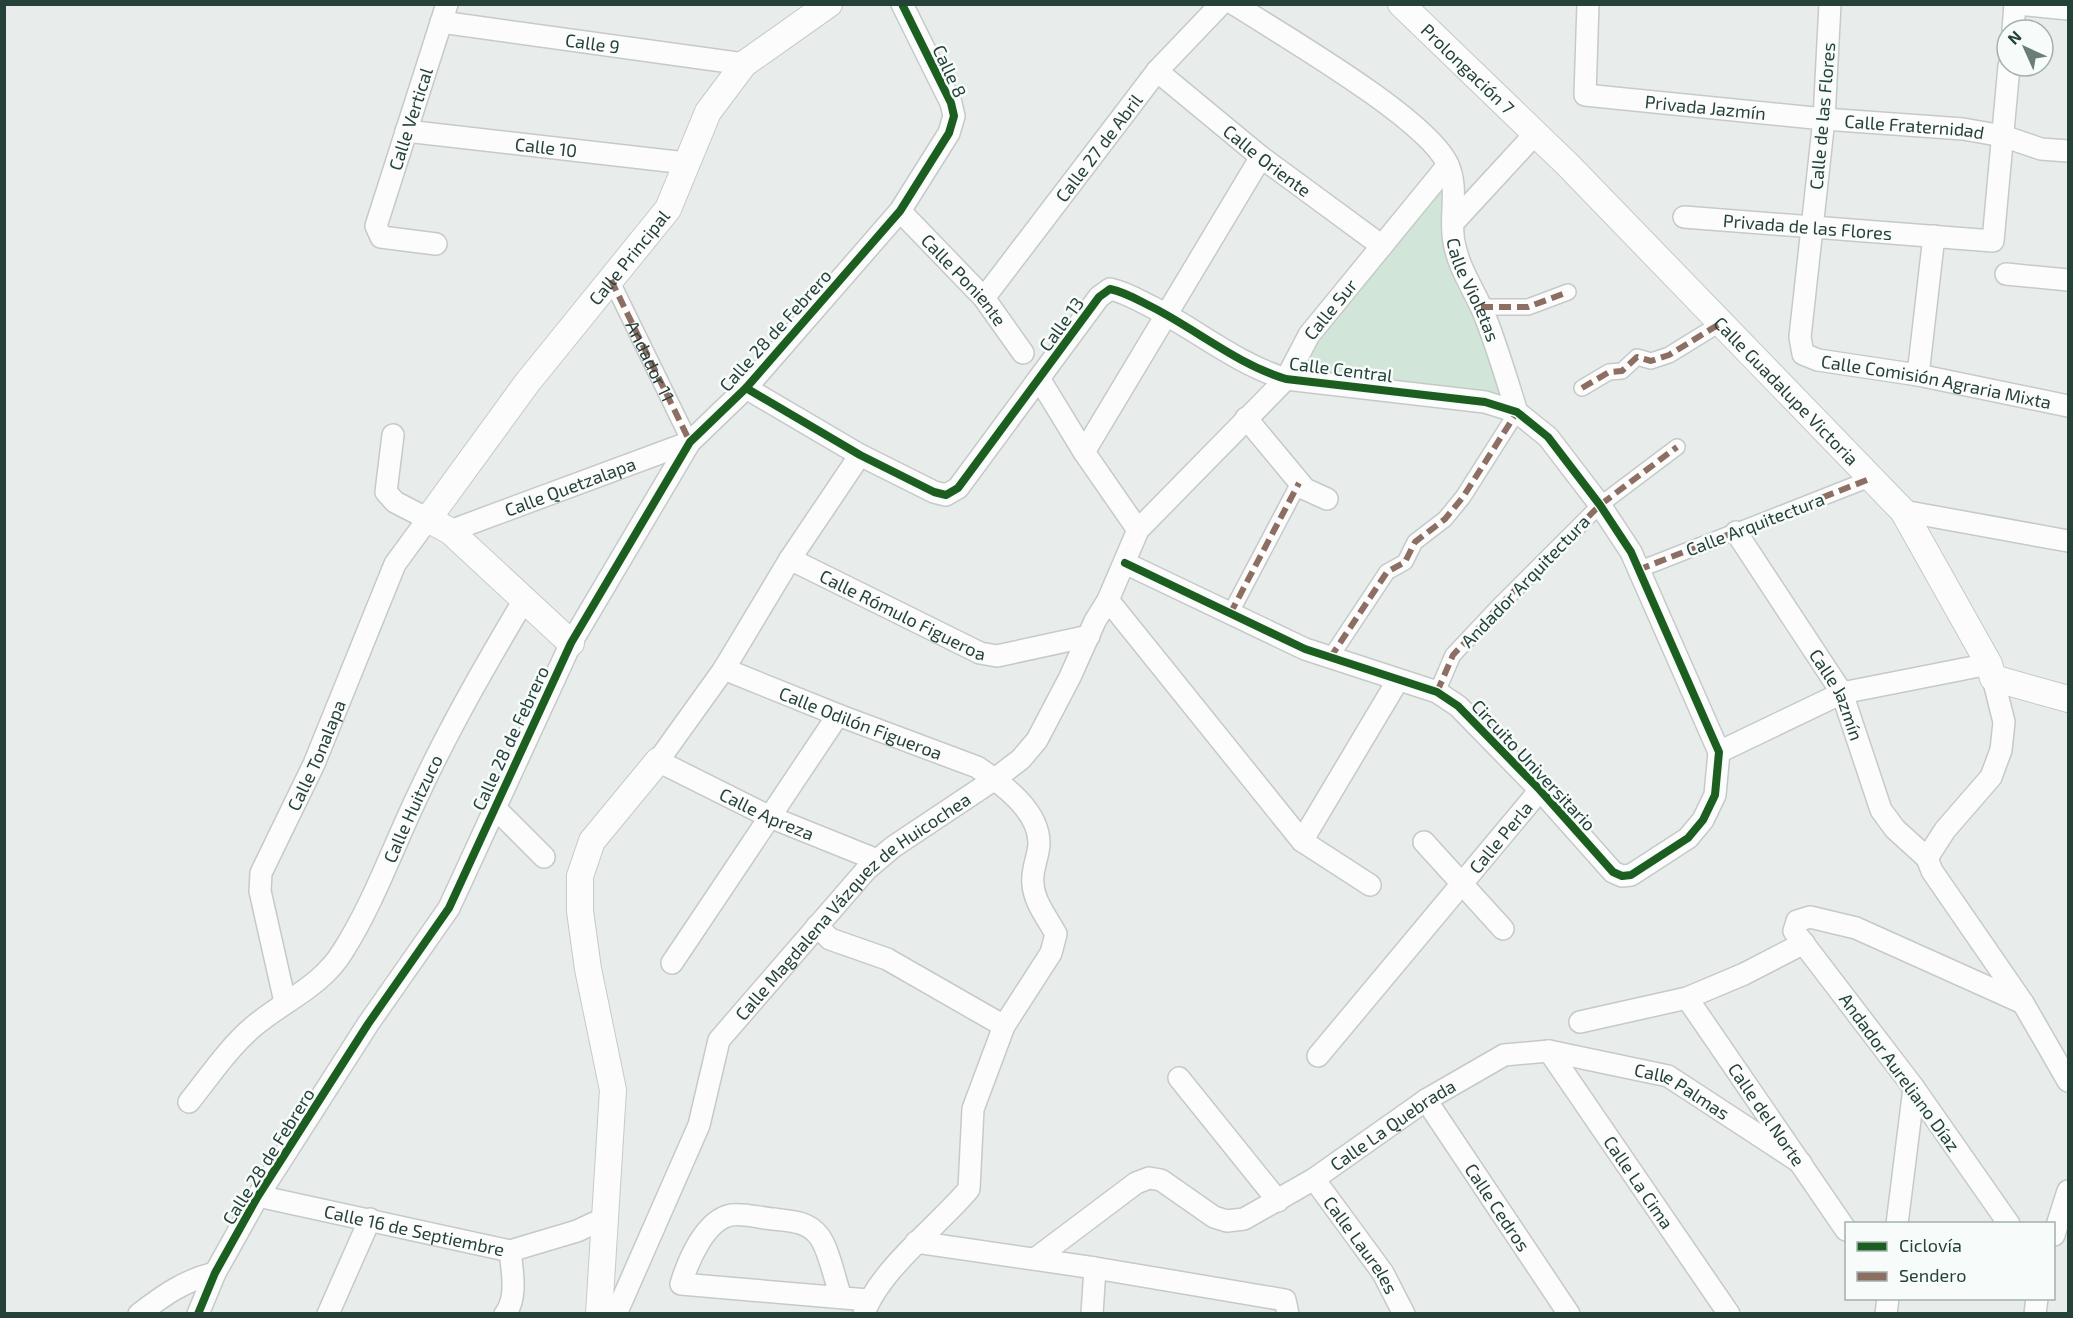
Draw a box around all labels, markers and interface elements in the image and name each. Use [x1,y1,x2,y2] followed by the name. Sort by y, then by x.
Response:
[1995,18,2055,78] north arrow
[1417,19,1519,118] street label: Prolongación 7
[2003,26,2025,48] text: N
[564,28,621,58] street label: Calle 9
[928,41,972,101] street label: Calle 8
[1805,41,1839,191] street label: Calle de las Flores
[384,64,437,173] street label: Calle Vertical
[1050,89,1147,206] street label: Calle 27 de Abril
[1644,90,1767,124] street label: Privada Jazmín
[1844,110,1986,144] street label: Calle Fraternidad
[1219,120,1315,201] street label: Calle Oriente
[514,133,578,161] street label: Calle 10
[584,205,674,309] street label: Calle Principal
[1722,209,1893,244] street label: Privada de las Flores
[917,229,1011,330] street label: Calle Poniente
[1442,236,1504,344] street label: Calle Violetas
[714,264,836,396] street label: Calle 28 de Febrero
[1299,274,1362,344] street label: Calle Sur
[1034,293,1088,355] street label: Calle 13
[1709,312,1863,470] street label: Calle Guadalupe Victoria
[621,317,680,405] street label: Andador 11
[1820,350,2053,413] street label: Calle Comisión Agraria Mixta
[1288,352,1395,386] street label: Calle Central
[501,452,639,521] street label: Calle Quetzalapa
[1683,487,1827,561] street label: Calle Arquitectura
[1456,510,1594,652] street label: Andador Arquitectura
[816,564,987,665] street label: Calle Rómulo Figueroa
[1805,644,1868,743] street label: Calle Jazmín
[467,662,553,814] street label: Calle 28 de Febrero
[776,681,945,764] street label: Calle Odilón Figueroa
[1467,695,1601,835] street label: Circuito Universitario
[282,696,350,814] street label: Calle Tonalapa
[378,751,447,866] street label: Calle Huitzuco
[716,783,817,845] street label: Calle Apreza
[730,788,974,1025] street label: Calle Magdalena Vázquez de Huicochea
[1464,797,1537,878] street label: Calle Perla
[1835,988,1965,1156] street label: Andador Aureliano Díaz
[1633,1058,1734,1124] street label: Calle Palmas
[1724,1059,1810,1170] street label: Calle del Norte
[1326,1074,1459,1175] street label: Calle La Quebrada
[217,1084,319,1228] street label: Calle 28 de Febrero
[1599,1131,1678,1233] street label: Calle La Cima
[1460,1159,1535,1255] street label: Calle Cedros
[1319,1192,1403,1297] street label: Calle Laureles
[322,1200,507,1260] street label: Calle 16 de Septiembre
[1845,1222,2055,1300] legend
[1899,1234,1962,1256] text: Ciclovía
[1899,1264,1966,1286] text: Sendero

